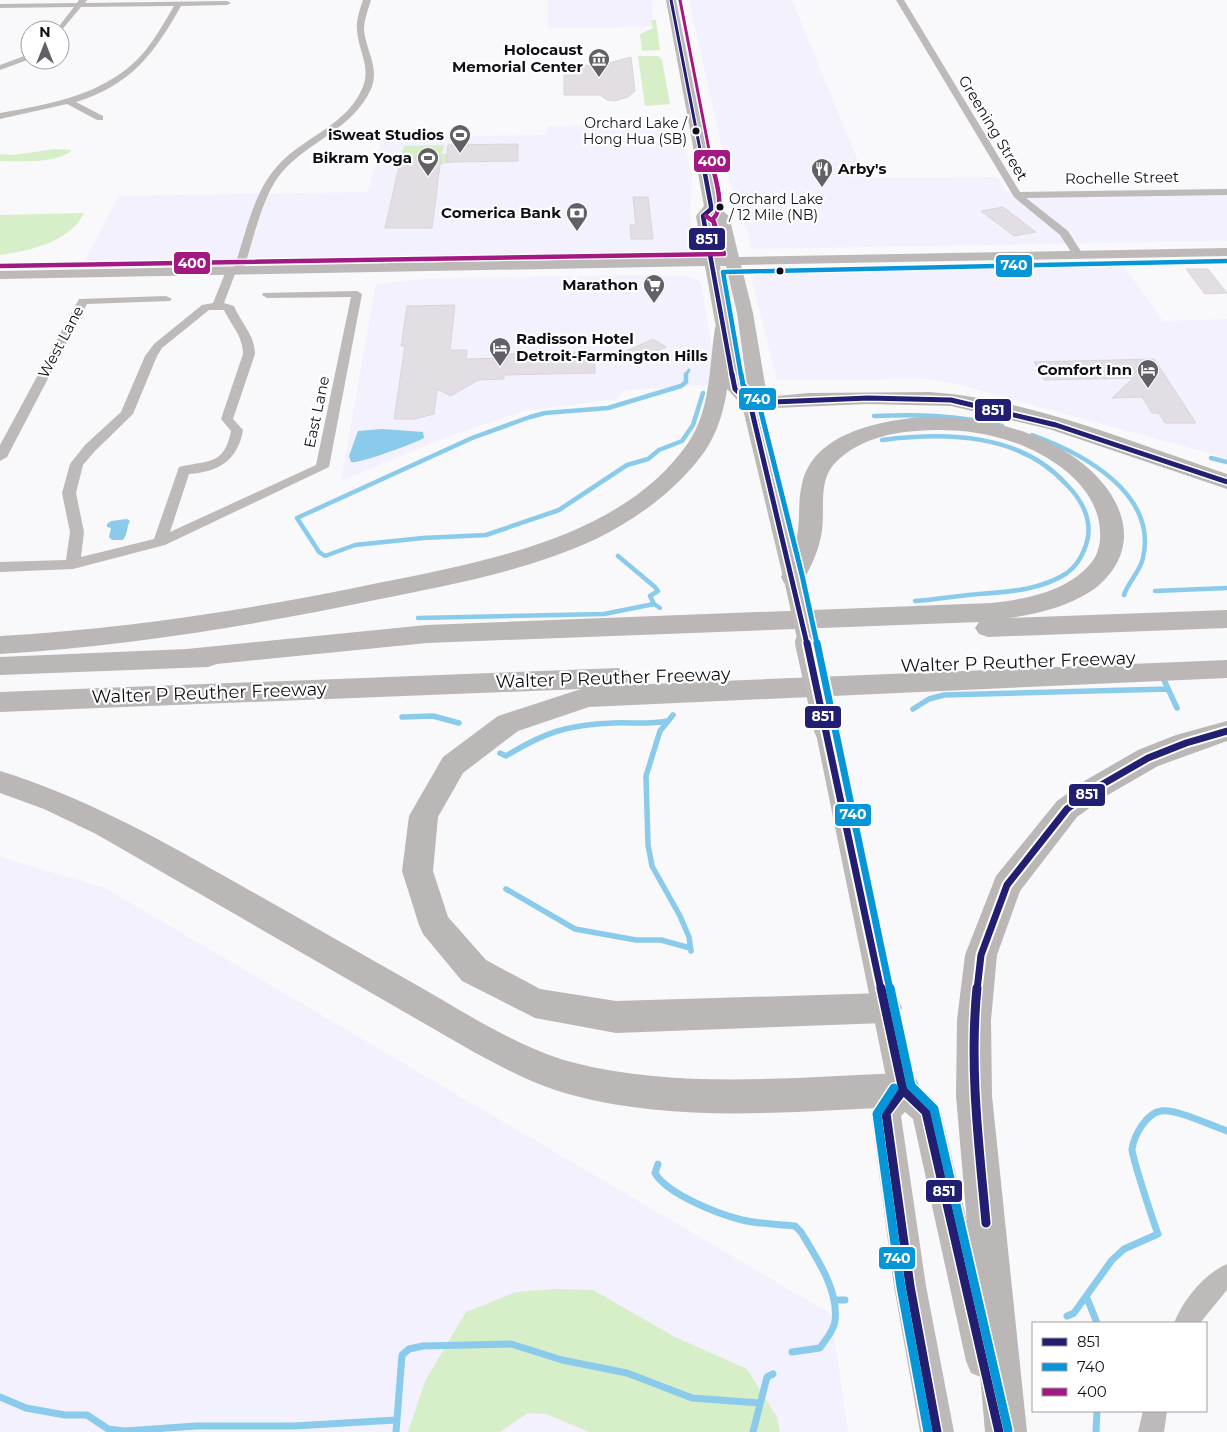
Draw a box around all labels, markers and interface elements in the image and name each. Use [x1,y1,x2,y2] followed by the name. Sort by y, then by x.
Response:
[20,20,70,70] north arrow
[39,23,51,41] text: N
[452,40,584,76] place label: Holocaust Memorial Center
[587,47,611,78] museum icon: Holocaust Memorial Center
[955,72,1032,184] street label: Greening Street
[583,114,688,148] place label: Orchard Lake / Hong Hua (SB)
[448,123,472,154] sports icon: iSweat Studios
[328,125,444,144] place label: iSweat Studios
[691,126,701,136] marker: Orchard Lake / Hong Hua (SB)
[416,146,440,177] sports icon: Bikram Yoga
[312,148,412,167] place label: Bikram Yoga
[693,149,731,173] line badge: 400
[698,152,726,170] text: 400
[810,157,834,188] restaurant icon: Arby's
[837,159,886,178] place label: Arby's
[1065,167,1179,188] street label: Rochelle Street
[728,190,823,224] place label: Orchard Lake / 12 Mile (NB)
[565,201,589,232] bank icon: Comerica Bank
[715,202,725,212] marker: Orchard Lake / 12 Mile (NB)
[441,203,561,222] place label: Comerica Bank
[688,227,726,251] line badge: 851
[695,230,719,248] text: 851
[173,251,211,275] line badge: 400
[178,254,206,272] text: 400
[995,254,1033,278] line badge: 740
[1001,256,1027,274] text: 740
[775,266,785,276] unlabelled marker
[642,273,666,304] supermarket icon: Marathon
[562,275,638,294] place label: Marathon
[34,302,88,381] street label: West Lane
[516,329,708,365] place label: Radisson Hotel Detroit-Farmington Hills
[488,336,512,367] hotel icon: Radisson Hotel Detroit-Farmington Hills
[1136,358,1160,389] hotel icon: Comfort Inn
[1037,360,1132,379] place label: Comfort Inn
[300,374,333,450] street label: East Lane
[738,387,777,411] line badge: 740
[744,390,770,408] text: 740
[974,398,1012,422] line badge: 851
[981,401,1005,419] text: 851
[900,647,1136,677] street label: Walter P Reuther Freeway
[495,663,731,693] street label: Walter P Reuther Freeway
[91,678,327,708] street label: Walter P Reuther Freeway
[804,705,842,729] line badge: 851
[811,707,835,725] text: 851
[1068,783,1106,807] line badge: 851
[1075,785,1099,803] text: 851
[834,803,872,827] line badge: 740
[840,805,866,823] text: 740
[925,1179,963,1203] line badge: 851
[932,1182,956,1200] text: 851
[878,1246,916,1270] line badge: 740
[884,1249,910,1267] text: 740
[1032,1322,1207,1412] legend
[1077,1332,1100,1351] text: 851
[1077,1357,1105,1376] text: 740
[1077,1382,1107,1401] text: 400

